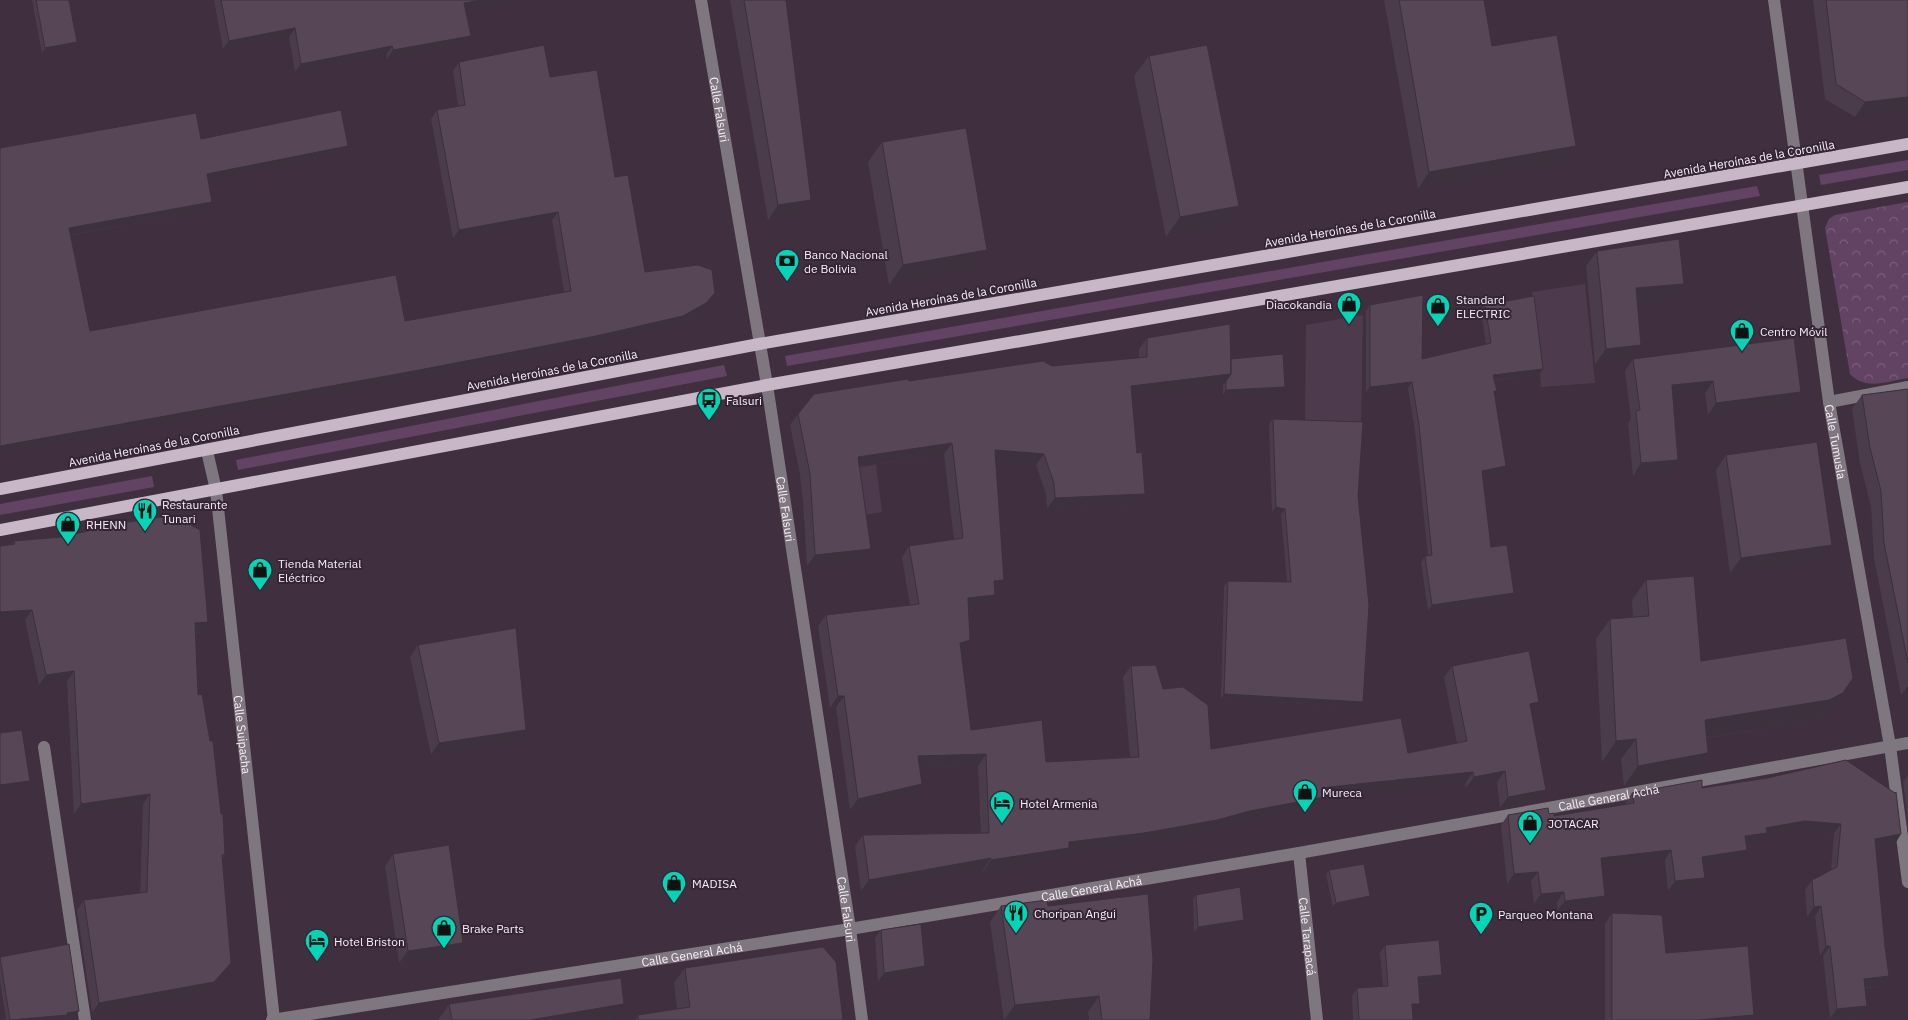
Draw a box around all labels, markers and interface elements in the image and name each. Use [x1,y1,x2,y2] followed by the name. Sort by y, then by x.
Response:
[707,76,733,143] street label: Calle Falsuri
[1662,136,1836,181] street label: Avenida Heroínas de la Coronilla
[1263,205,1437,250] street label: Avenida Heroínas de la Coronilla
[804,247,888,276] place label: Banco Nacional de Bolivia
[774,248,800,282] bank icon: Banco Nacional de Bolivia
[864,274,1038,319] street label: Avenida Heroínas de la Coronilla
[1336,291,1362,325] shop icon: Diacokandia
[1456,292,1511,321] place label: Standard ELECTRIC
[1425,293,1451,327] shop icon: Standard ELECTRIC
[1266,297,1333,312] place label: Diacokandia
[1729,318,1755,352] shop icon: Centro Móvil
[1760,324,1828,339] place label: Centro Móvil
[465,346,639,394] street label: Avenida Heroínas de la Coronilla
[696,387,722,421] bus stop icon: Falsuri
[726,393,762,408] place label: Falsuri
[1822,403,1850,481] street label: Calle Tumusla
[67,422,241,470] street label: Avenida Heroínas de la Coronilla
[774,475,798,543] street label: Calle Falsuri
[162,497,228,526] place label: Restaurante Tunari
[132,498,158,532] restaurant icon: Restaurante Tunari
[55,511,81,545] shop icon: RHENN
[86,517,126,532] place label: RHENN
[278,556,361,585] place label: Tienda Material Eléctrico
[247,557,273,591] shop icon: Tienda Material Eléctrico
[231,694,255,775] street label: Calle Suipacha
[1292,779,1318,813] shop icon: Mureca
[1557,781,1661,814] street label: Calle General Achá
[1322,785,1363,800] place label: Mureca
[989,790,1015,824] hotel icon: Hotel Armenia
[1020,796,1098,811] place label: Hotel Armenia
[1517,810,1543,844] shop icon: JOTACAR
[1548,816,1599,831] place label: JOTACAR
[661,870,687,904] shop icon: MADISA
[1040,872,1144,904] street label: Calle General Achá
[692,876,737,891] place label: MADISA
[835,876,859,943] street label: Calle Falsuri
[1296,896,1320,977] street label: Calle Tarapacá
[1003,900,1029,934] restaurant icon: Choripan Angui
[1468,901,1494,935] parking icon: Parqueo Montana
[1034,906,1116,921] place label: Choripan Angui
[1498,907,1594,922] place label: Parqueo Montana
[431,915,457,949] shop icon: Brake Parts
[462,921,524,936] place label: Brake Parts
[304,928,330,962] hotel icon: Hotel Briston
[334,934,405,949] place label: Hotel Briston
[640,938,744,969] street label: Calle General Achá

